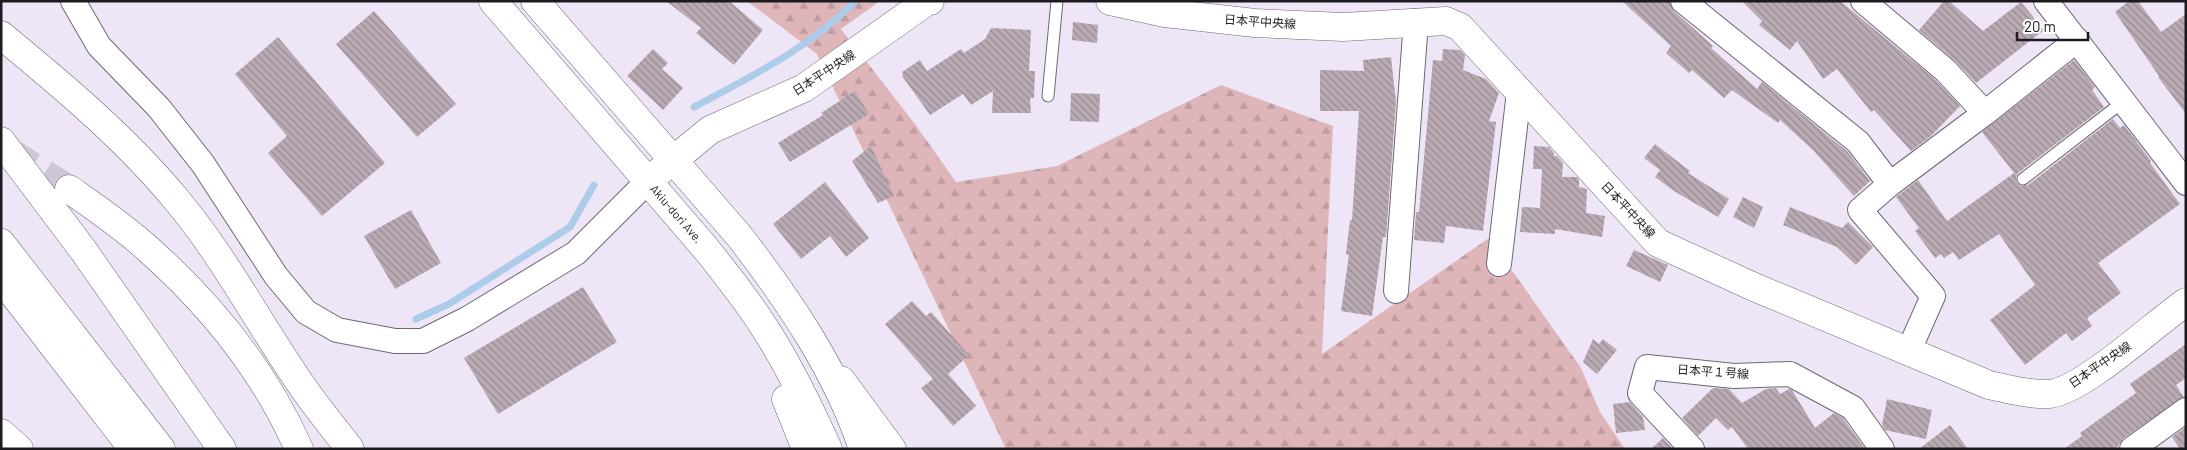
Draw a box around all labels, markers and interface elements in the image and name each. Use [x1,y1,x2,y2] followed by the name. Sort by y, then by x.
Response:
[2017,10,2088,42] scale bar
[1224,12,1296,30] street label: 日本平中央線
[2024,17,2056,35] text: 20 m
[789,47,857,98] street label: 日本平中央線
[1599,178,1658,240] street label: 日本平中央線
[648,181,706,245] street label: Akiu-dori Ave.
[2066,338,2133,390] street label: 日本平中央線
[1677,362,1749,380] street label: 日本平１号線

